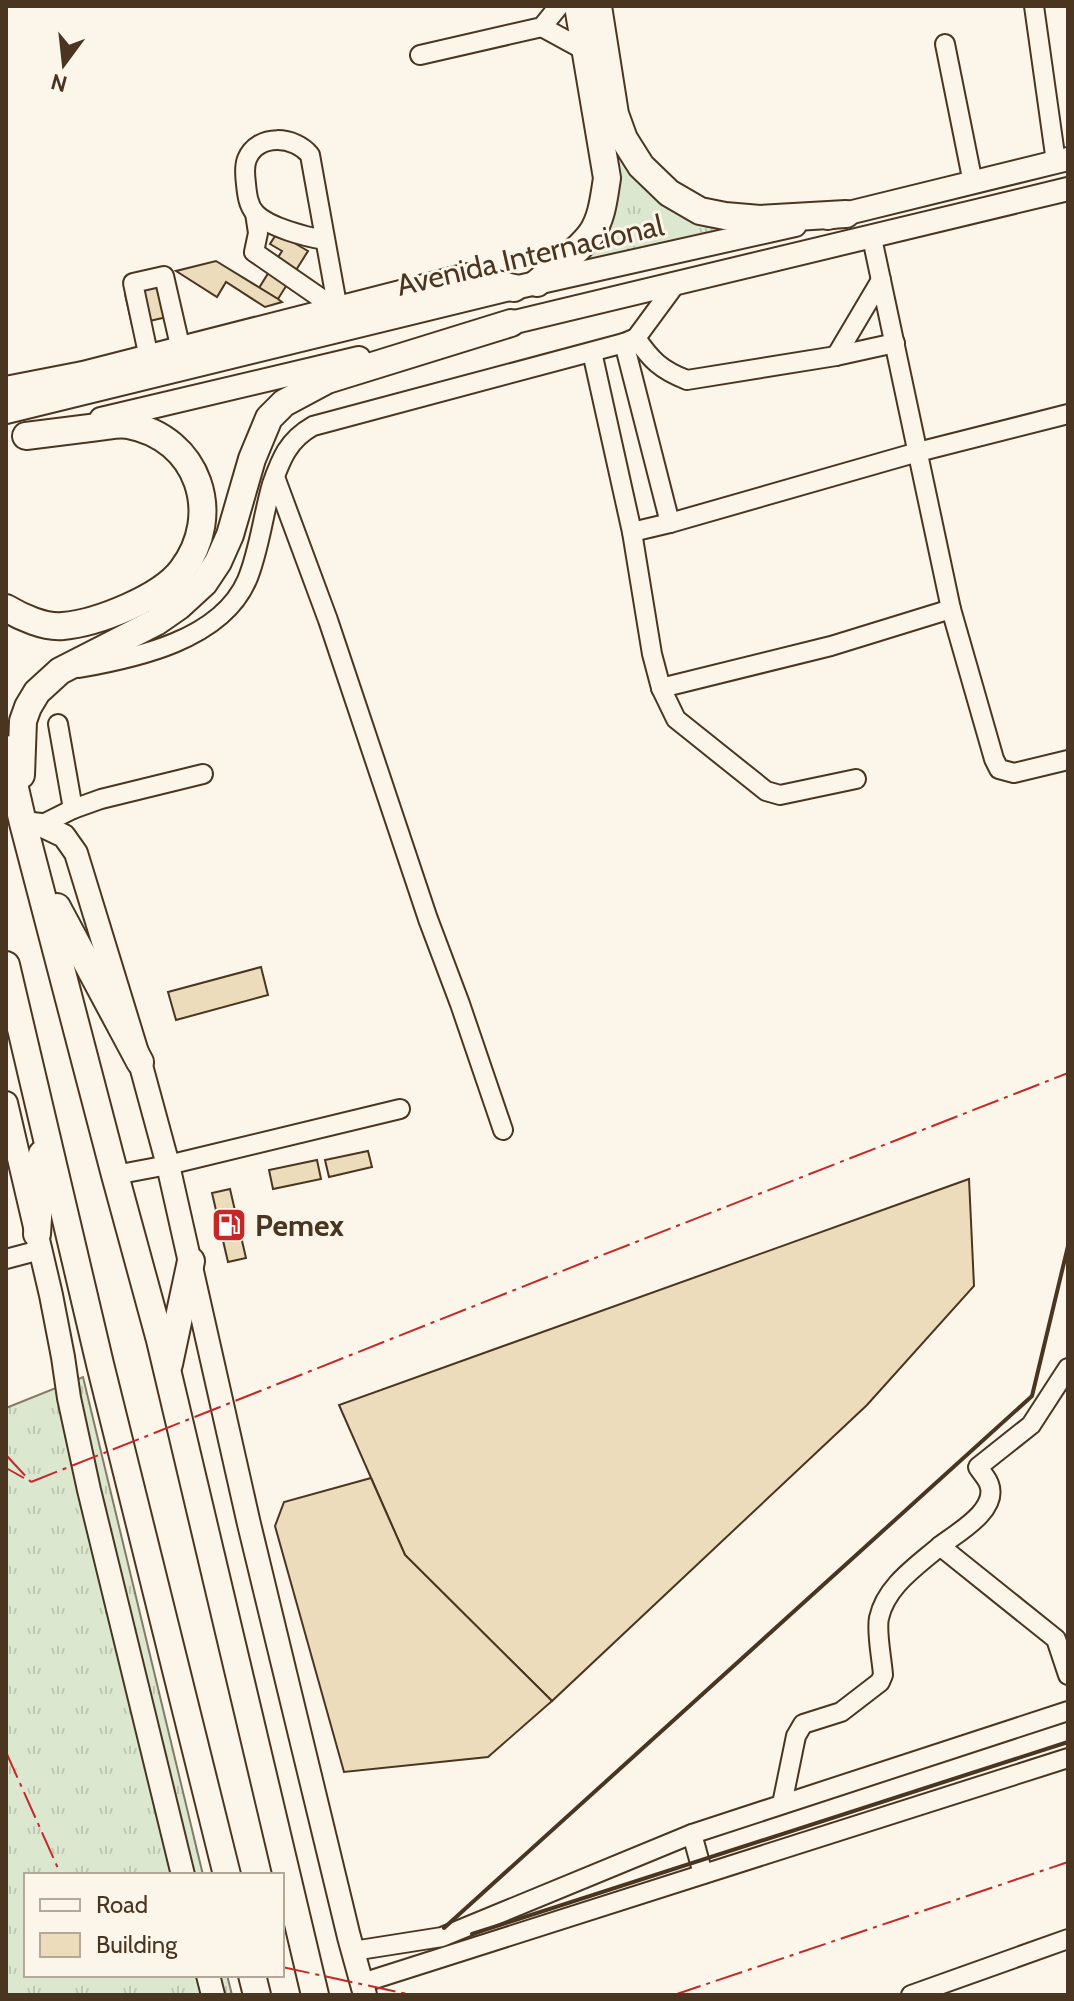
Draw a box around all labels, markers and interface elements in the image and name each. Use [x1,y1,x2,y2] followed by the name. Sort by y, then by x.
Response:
[24,24,104,104] north arrow
[48,68,70,98] text: N
[393,206,667,304] street label: Avenida Internacional
[210,1206,248,1244] fuel station icon: Pemex
[255,1207,344,1244] place label: Pemex
[24,1873,284,1977] legend
[96,1890,148,1919] text: Road
[96,1930,178,1959] text: Building

